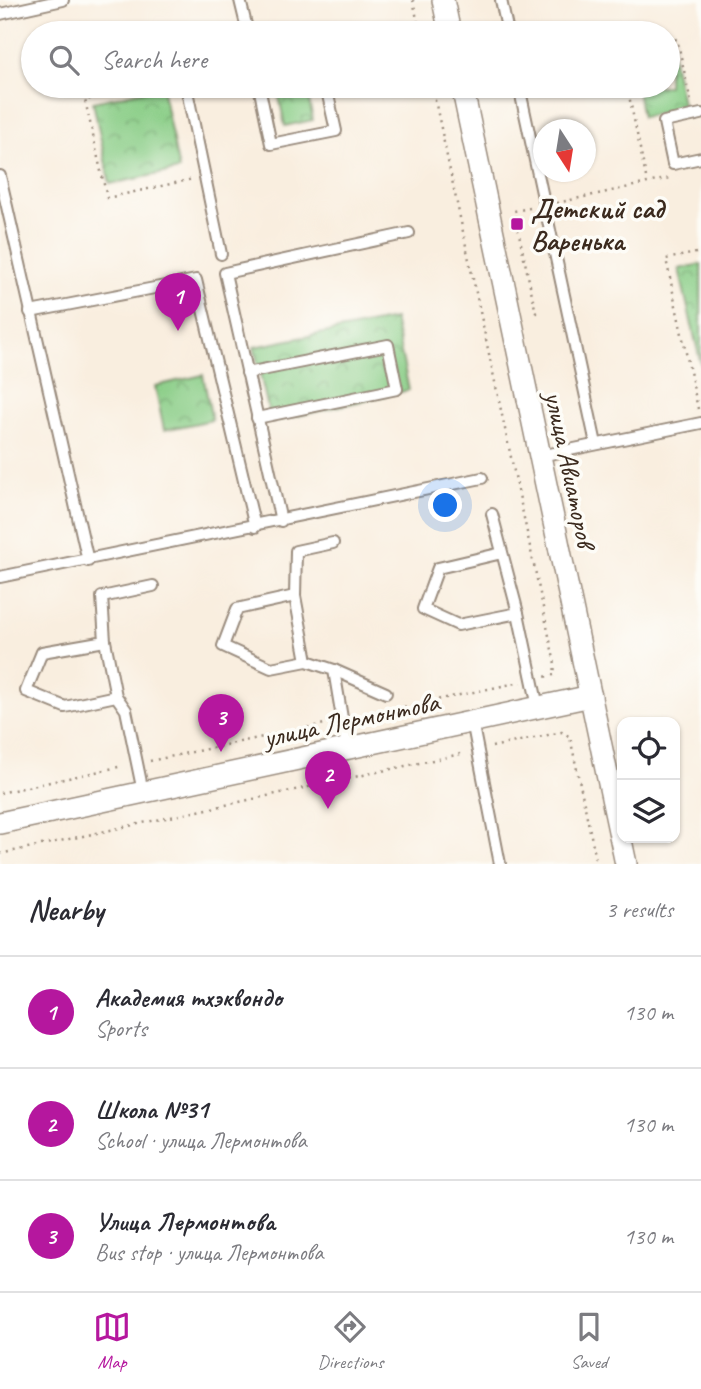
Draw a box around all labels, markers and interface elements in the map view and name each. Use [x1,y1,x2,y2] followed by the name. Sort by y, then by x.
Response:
[21,21,680,98] search box
[45,41,83,79] icon: search
[101,43,207,76] text: Search here
[533,119,596,182] north arrow
[531,191,667,258] place label: Детский сад Варенька
[509,216,525,232] marker: Детский сад Варенька
[155,273,201,331] pin: 1
[537,386,605,555] street label: улица Авиаторов
[428,488,462,522] your location
[258,683,444,756] street label: улица Лермонтова
[198,694,244,752] pin: 3
[617,717,680,843] map controls
[617,717,680,780] button: locate
[305,751,351,809] pin: 2
[617,780,680,843] button: layers
[28,891,104,929] text: Nearby
[606,895,673,924] text: 3 results
[95,981,282,1014] text: Академия тхэквондо
[46,998,56,1027] text: 1
[624,998,673,1027] text: 130 m
[95,1014,147,1043] text: Sports
[95,1093,208,1126] text: Школа №31
[46,1110,56,1139] text: 2
[624,1110,673,1139] text: 130 m
[95,1126,307,1155] text: School · улица Лермонтова
[95,1205,275,1238] text: Улица Лермонтова
[46,1222,56,1251] text: 3
[624,1222,673,1251] text: 130 m
[95,1238,323,1267] text: Bus stop · улица Лермонтова
[93,1308,131,1374] tab: Map
[317,1308,384,1374] tab: Directions
[570,1308,608,1374] tab: Saved

